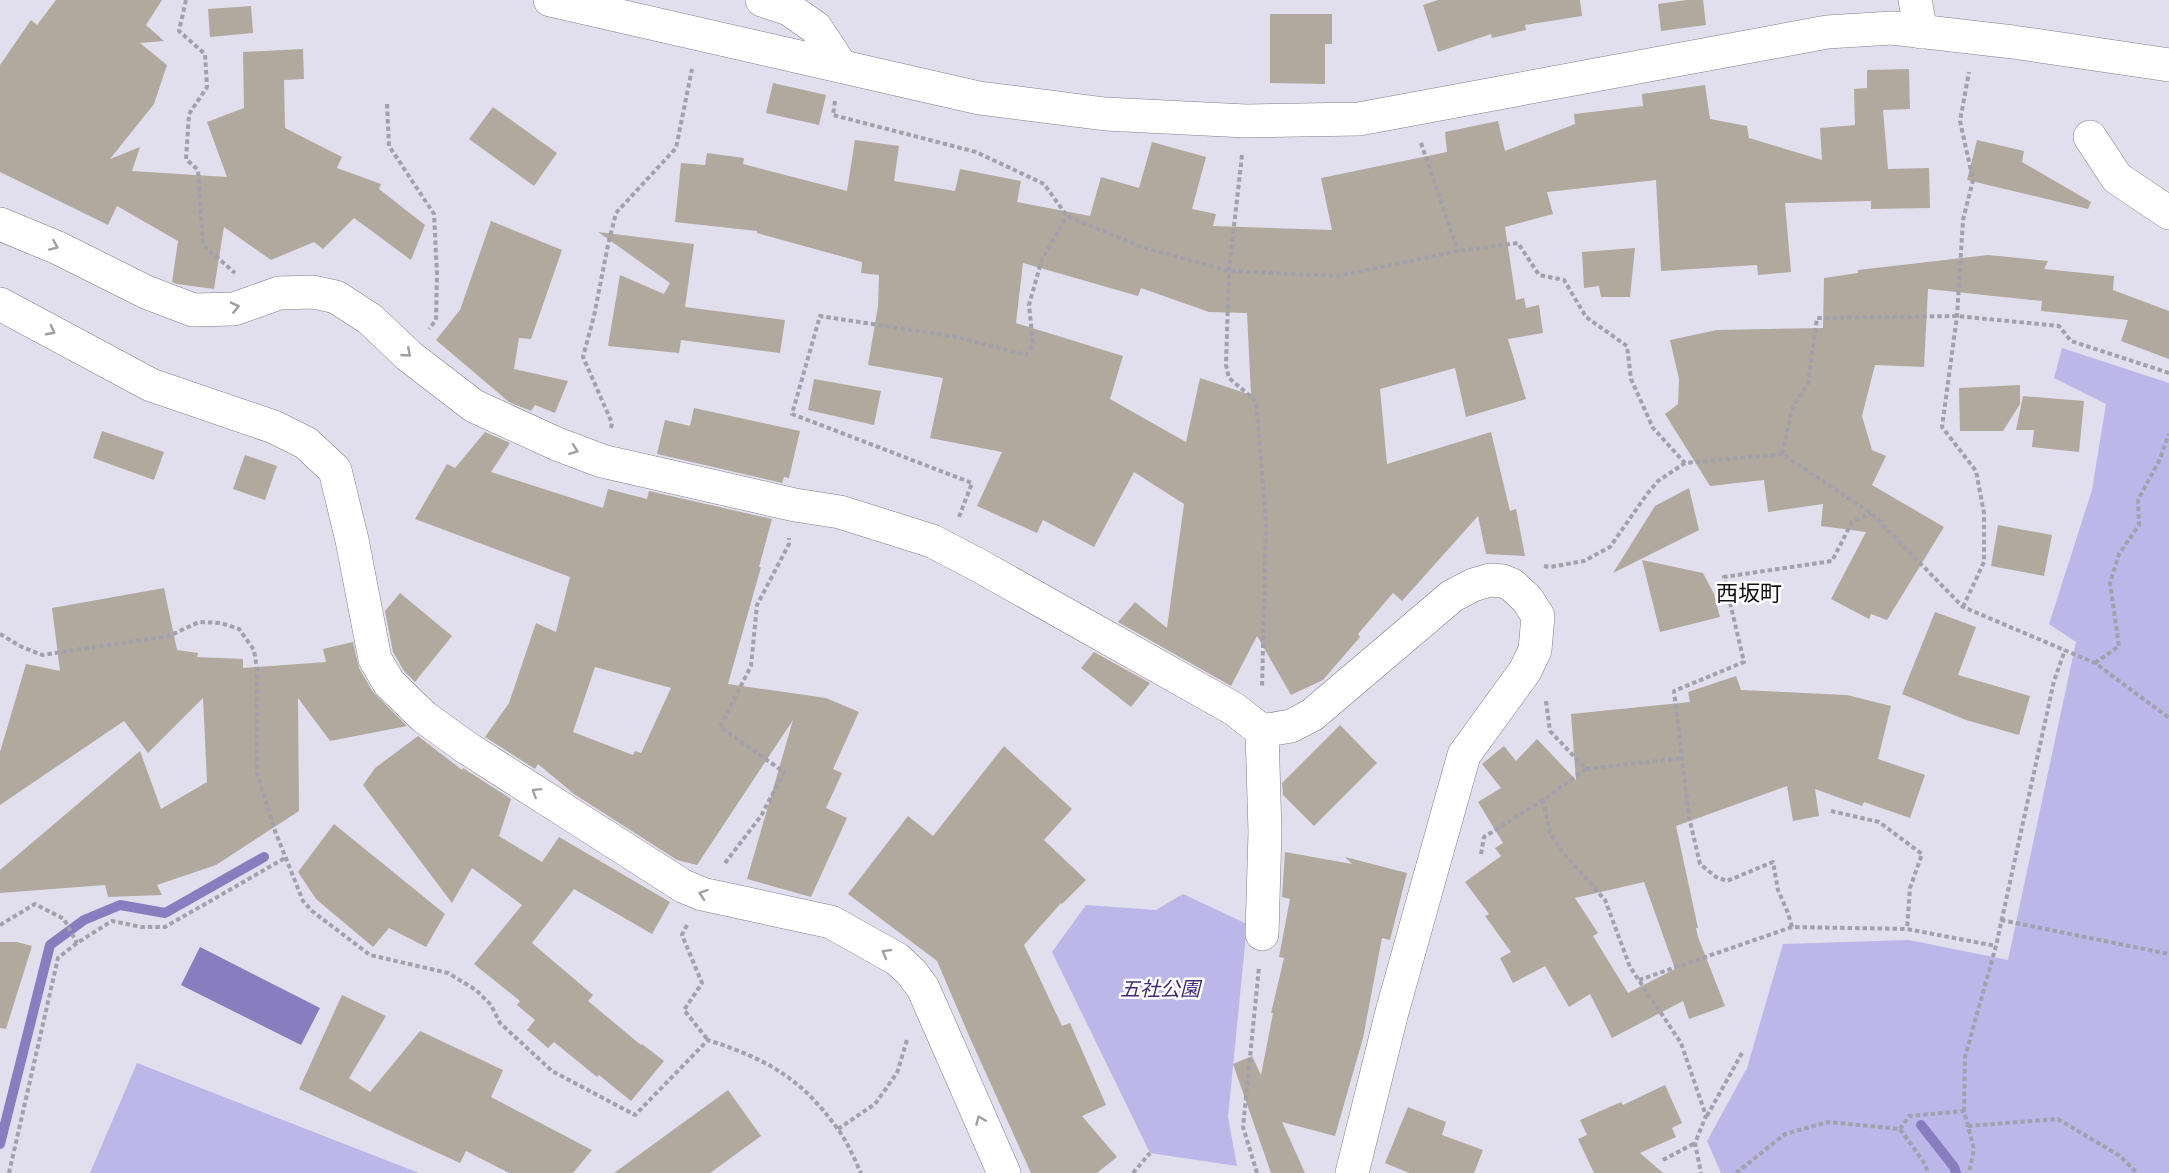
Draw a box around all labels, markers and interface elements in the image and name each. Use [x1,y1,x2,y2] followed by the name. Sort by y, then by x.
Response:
[48,239,59,251] one-way arrow
[230,301,240,314] one-way arrow
[45,324,56,335] one-way arrow
[400,346,411,357] one-way arrow
[568,443,579,456] one-way arrow
[1716,578,1782,611] district label: 西坂町
[532,789,543,800] one-way arrow
[698,888,708,901] one-way arrow
[882,949,893,960] one-way arrow
[1120,975,1203,1005] park label: 五社公園
[975,1115,987,1126] one-way arrow

